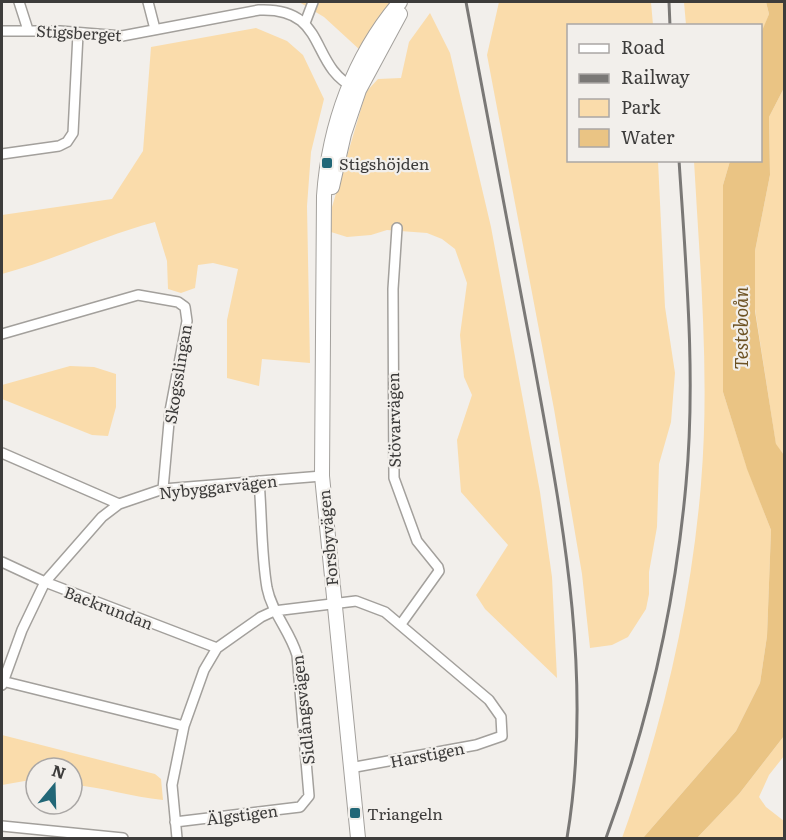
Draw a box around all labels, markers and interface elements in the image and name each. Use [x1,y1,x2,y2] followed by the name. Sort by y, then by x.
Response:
[36,18,123,46] street label: Stigsberget
[567,24,762,162] legend
[621,33,665,60] text: Road
[621,63,690,90] text: Railway
[621,93,662,120] text: Park
[621,123,675,150] text: Water
[339,151,430,175] place label: Stigshöjden
[320,156,334,170] marker: Stigshöjden
[727,287,754,369] water label: Testeboån
[157,322,197,426] street label: Skogsslingan
[380,372,406,468] street label: Stövarvägen
[158,468,279,504] street label: Nybyggarvägen
[311,488,343,587] street label: Forsbyvägen
[61,579,157,635] street label: Backrundan
[284,654,320,766] street label: Sidlångsvägen
[388,735,467,773] street label: Harstigen
[24,756,84,816] north arrow
[49,757,69,784] text: N
[205,798,280,830] street label: Älgstigen
[367,801,443,825] place label: Triangeln
[348,806,362,820] marker: Triangeln

